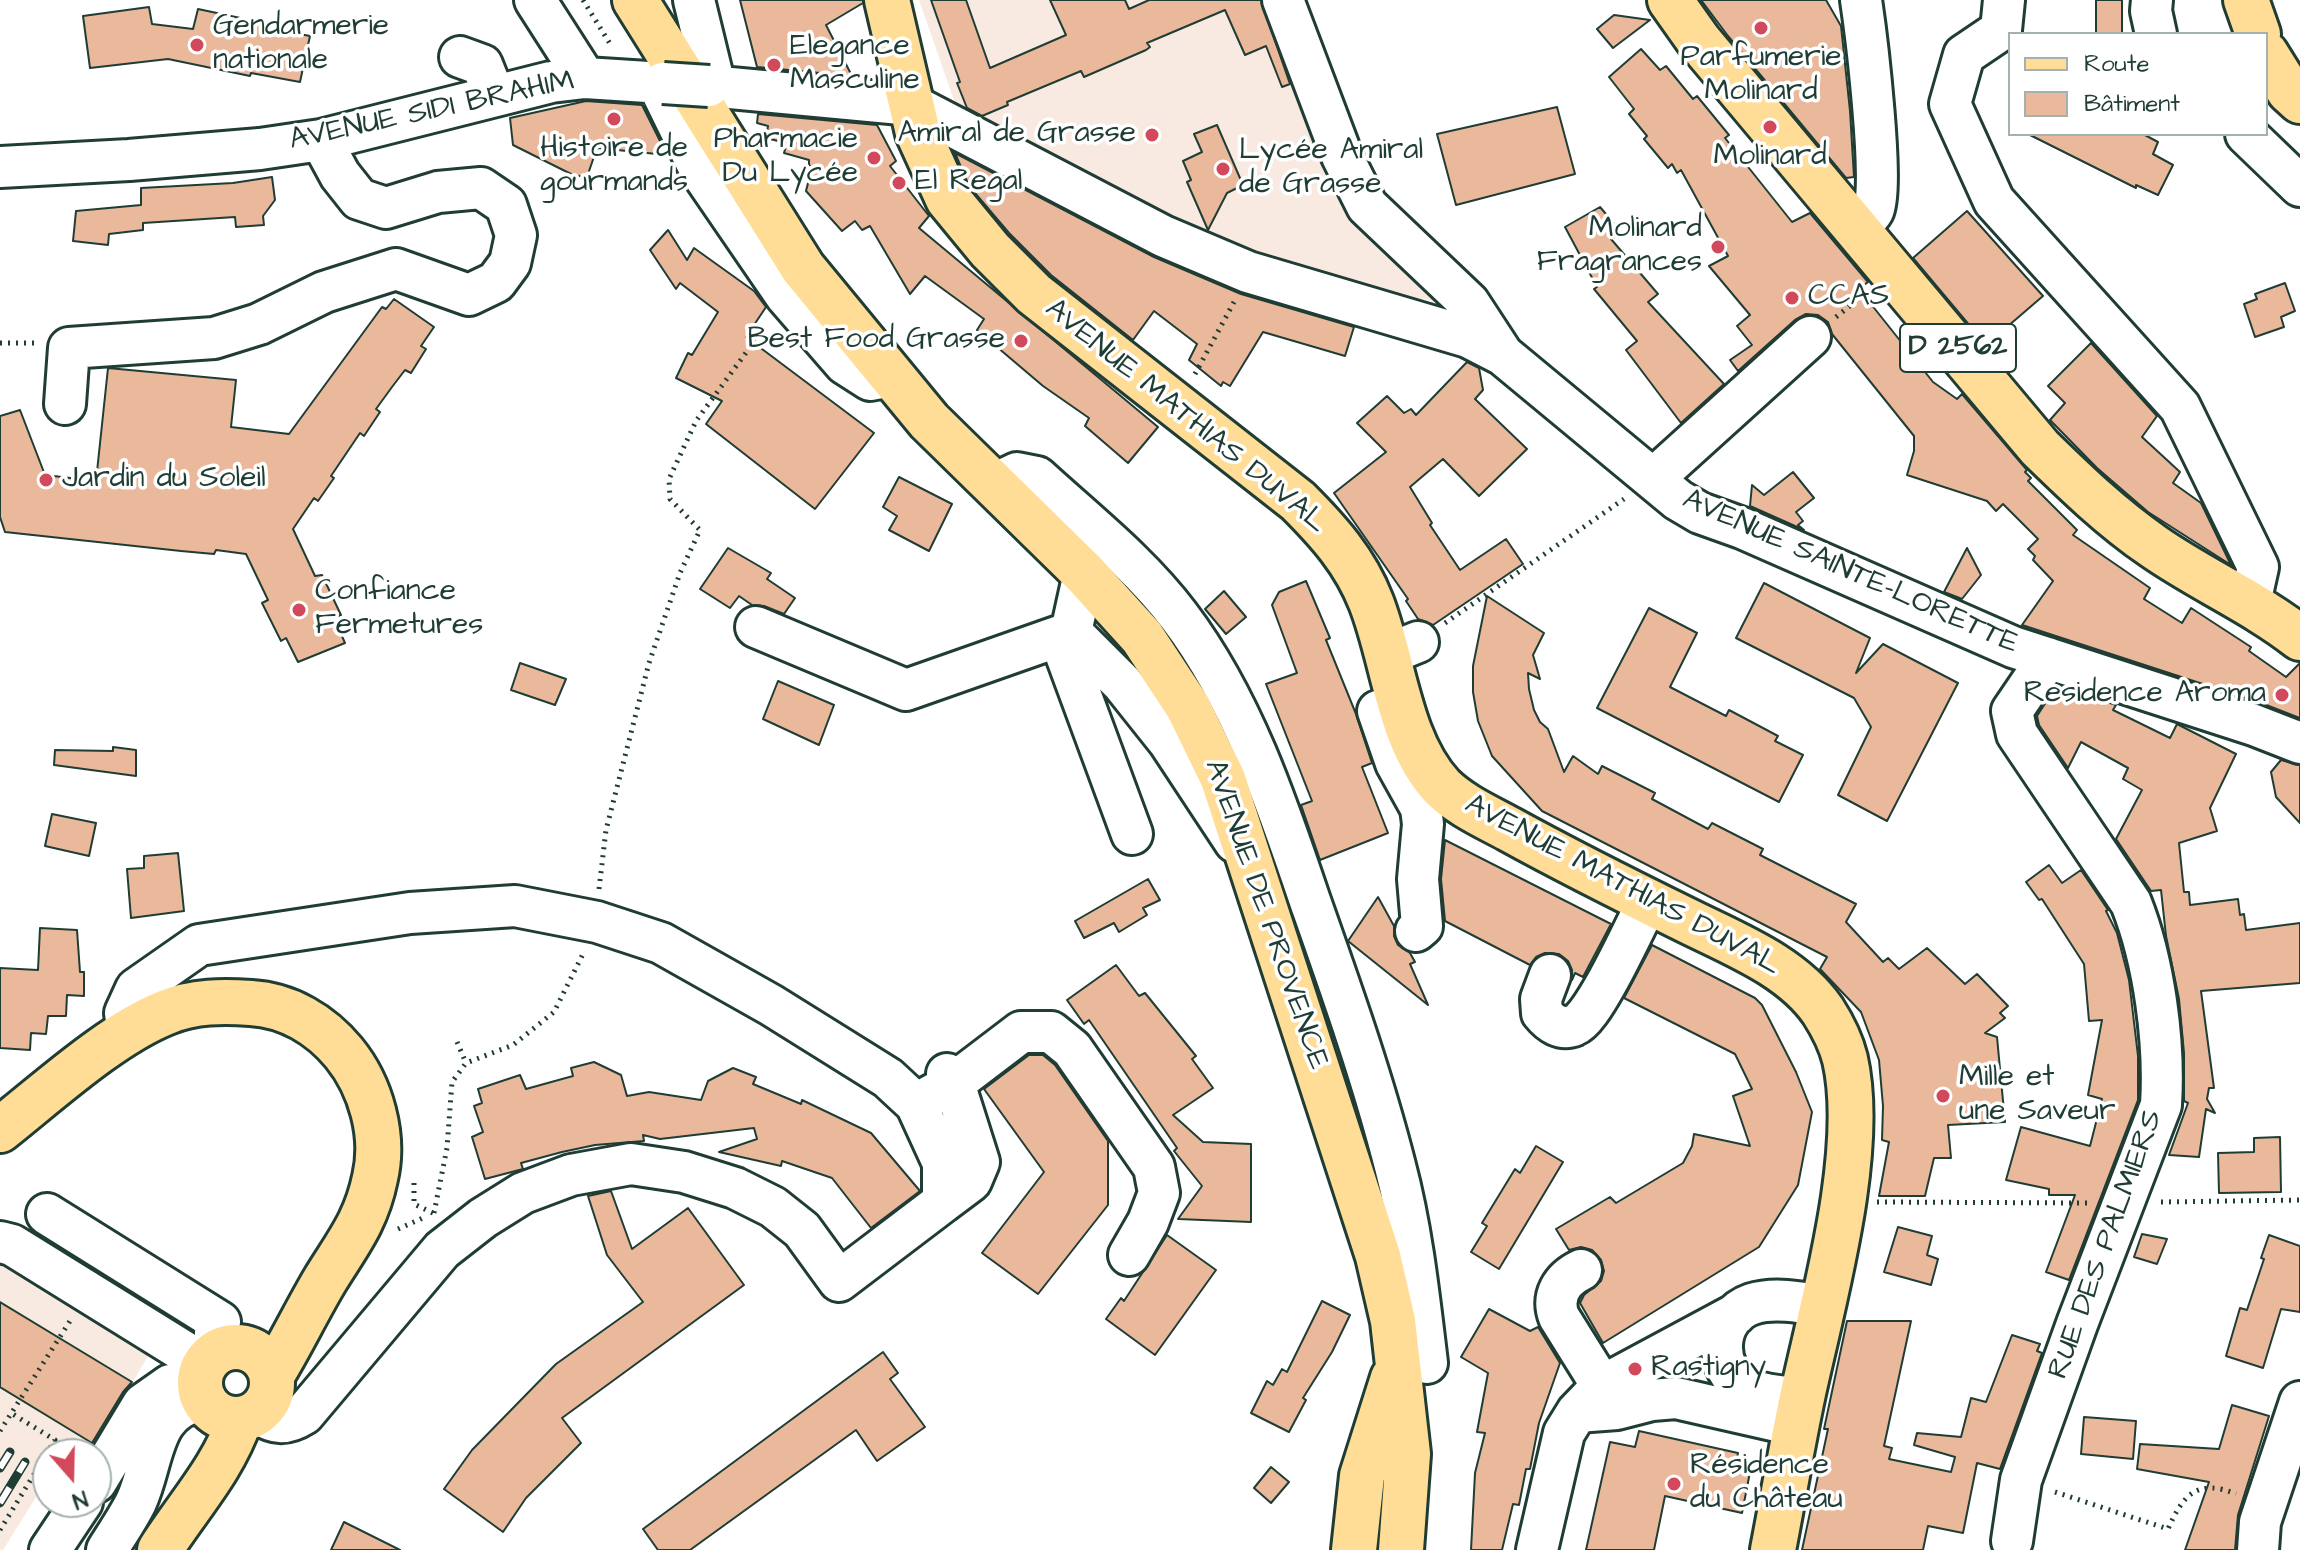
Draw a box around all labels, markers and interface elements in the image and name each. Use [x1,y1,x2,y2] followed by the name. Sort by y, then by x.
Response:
[213,10,389,80] place label: Gendarmerie nationale
[1752,19,1770,37] marker: Parfumerie Molinard
[790,30,920,100] place label: Elegance Masculine
[2008,32,2268,136] legend
[188,36,206,54] marker: Gendarmerie nationale
[1681,41,1841,112] place label: Parfumerie Molinard
[2084,47,2149,81] text: Route
[765,56,783,74] marker: Elegance Masculine
[286,64,578,160] street label: AVENUE SIDI BRAHIM
[2084,87,2180,121] text: Bâtiment
[605,110,623,128] marker: Histoire de gourmands
[898,117,1136,153] place label: Amiral de Grasse
[1761,118,1779,136] marker: Molinard
[714,123,858,194] place label: Pharmacie Du Lycée
[1143,126,1161,144] marker: Amiral de Grasse
[540,132,688,202] place label: Histoire de gourmands
[1239,134,1423,204] place label: Lycée Amiral de Grasse
[1713,140,1827,176] place label: Molinard
[865,149,883,167] marker: Pharmacie Du Lycée
[1214,160,1232,178] marker: Lycée Amiral de Grasse
[915,165,1023,201] place label: El Regal
[890,174,908,192] marker: El Regal
[1537,212,1702,282] place label: Molinard Fragrances
[1709,238,1727,256] marker: Molinard Fragrances
[1808,280,1889,316] place label: CCAS
[1783,289,1801,307] marker: CCAS
[1037,292,1333,542] street label: AVENUE MATHIAS DUVAL
[747,323,1005,359] place label: Best Food Grasse
[1900,324,2016,372] road number: D 2562
[1012,332,1030,350] marker: Best Food Grasse
[62,462,266,498] place label: Jardin du Soleil
[37,471,55,489] marker: Jardin du Soleil
[1676,483,2024,663] street label: AVENUE SAINTE-LORETTE
[315,575,483,646] place label: Confiance Fermetures
[290,601,308,619] marker: Confiance Fermetures
[2024,677,2266,713] place label: Residence Aroma
[2273,686,2291,704] marker: Residence Aroma
[1195,755,1335,1075] street label: AVENUE DE PROVENCE
[1458,787,1786,985] street label: AVENUE MATHIAS DUVAL
[1959,1061,2116,1132] place label: Mille et une Saveur
[1934,1087,1952,1105] marker: Mille et une Saveur
[2042,1106,2172,1384] street label: RUE DES PALMIERS
[1651,1351,1766,1387] place label: Rastigny
[1626,1360,1644,1378] marker: Rastigny
[32,1438,112,1518] north arrow
[1690,1449,1843,1520] place label: Résidence du Château
[1665,1475,1683,1493] marker: Résidence du Château
[68,1482,91,1516] text: N

